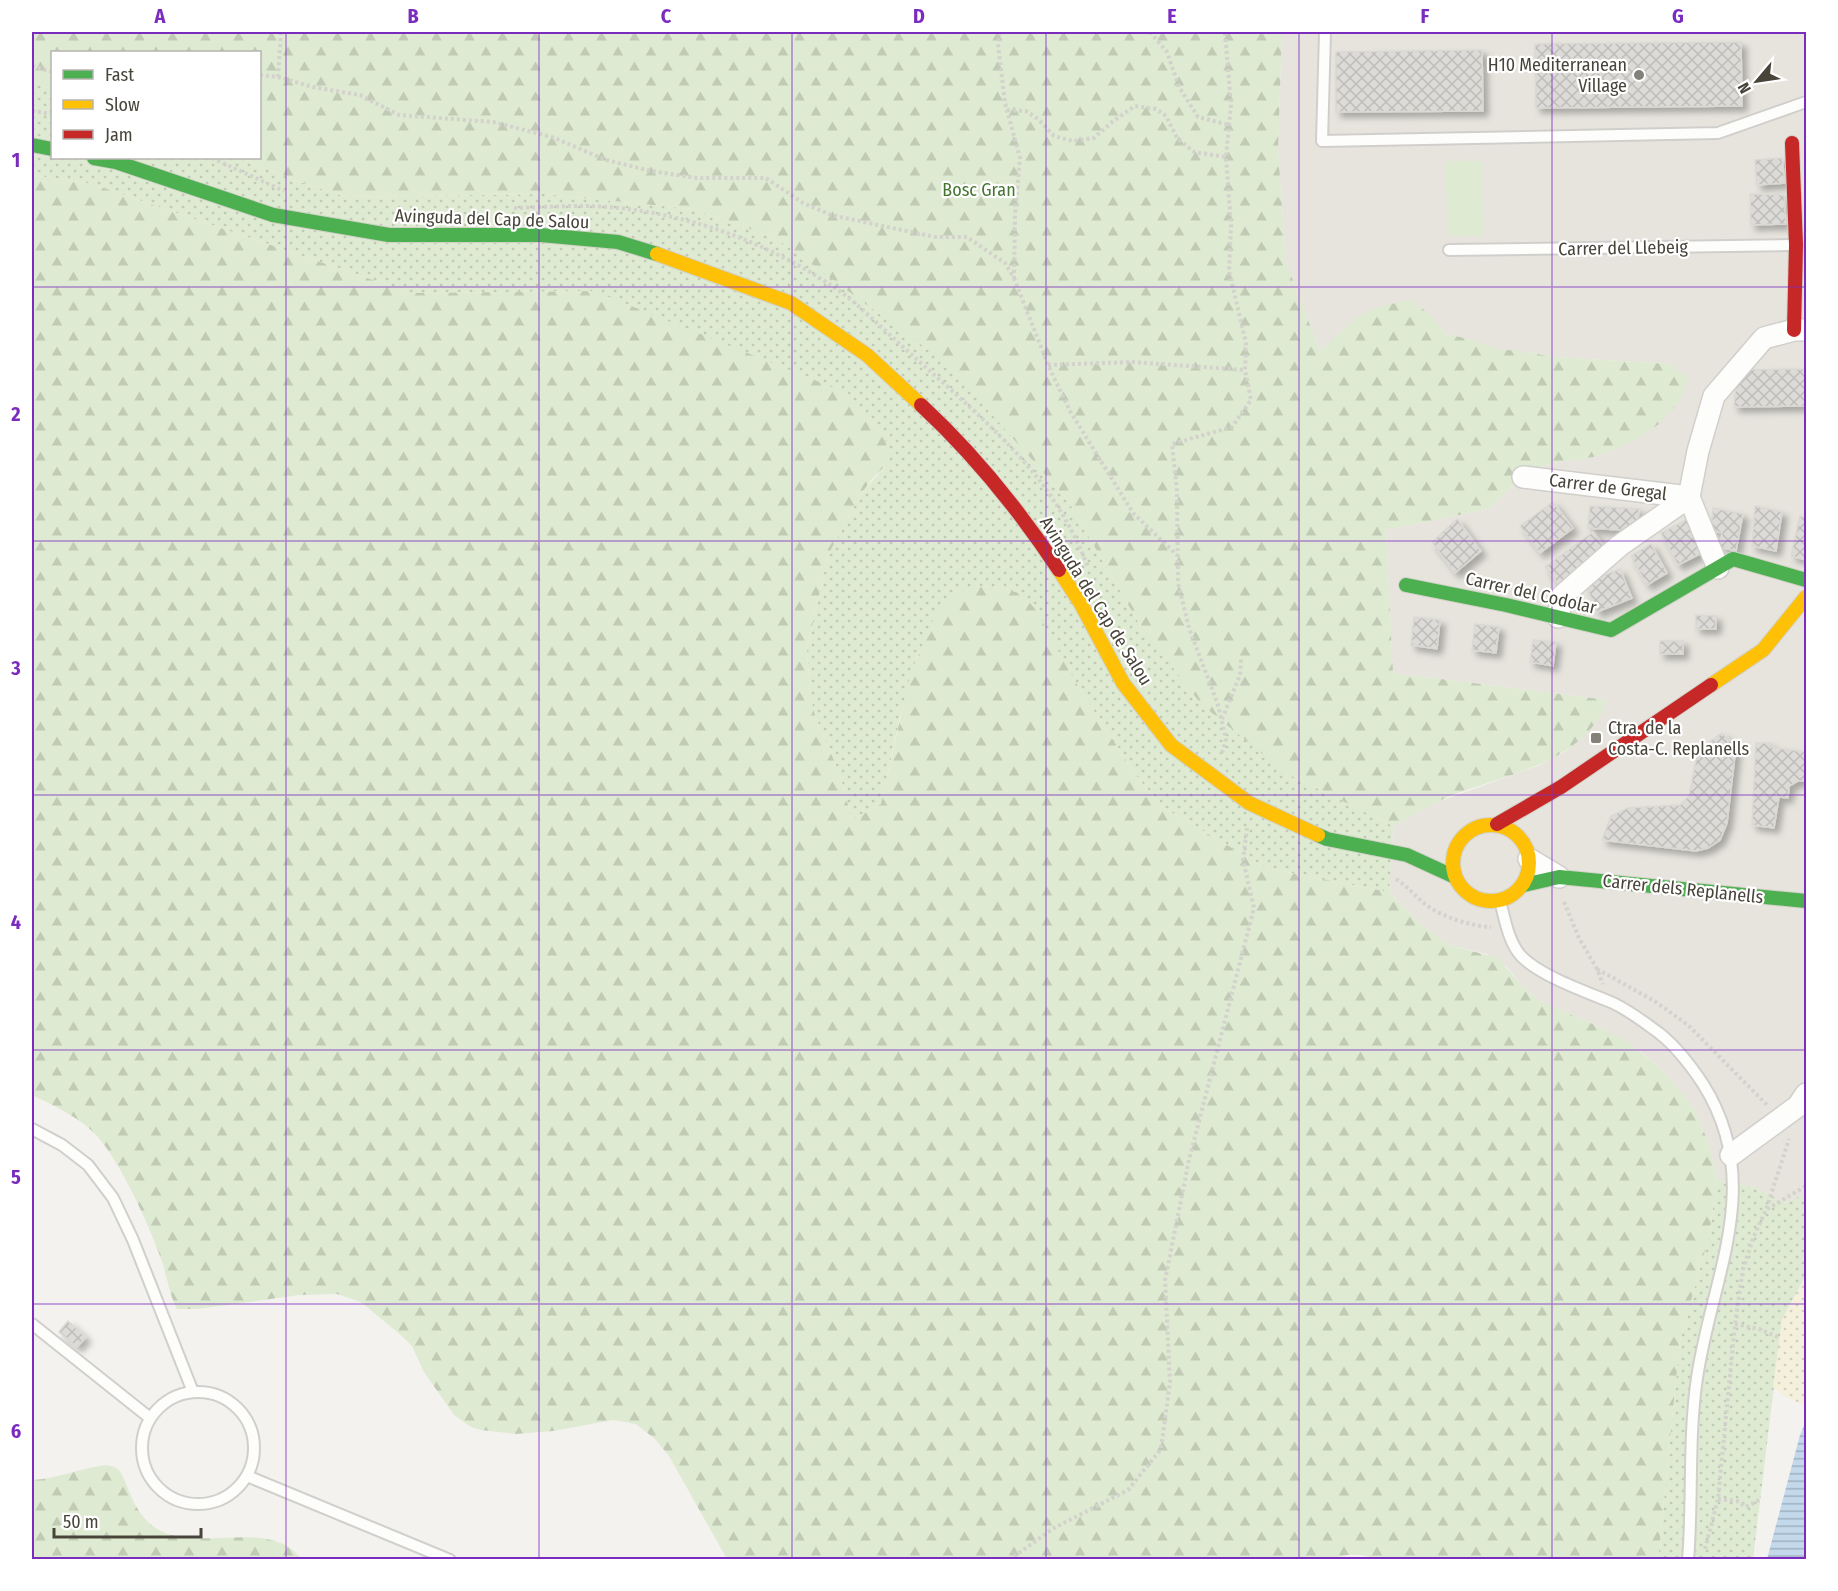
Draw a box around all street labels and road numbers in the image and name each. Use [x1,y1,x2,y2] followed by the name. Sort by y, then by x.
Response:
[394,205,590,233] street label: Avinguda del Cap de Salou
[1558,236,1688,260] street label: Carrer del Llebeig
[1548,469,1668,505] street label: Carrer de Gregal
[1035,513,1157,689] street label: Avinguda del Cap de Salou
[1463,567,1599,619] street label: Carrer del Codolar
[1602,870,1765,908] street label: Carrer dels Replanells

